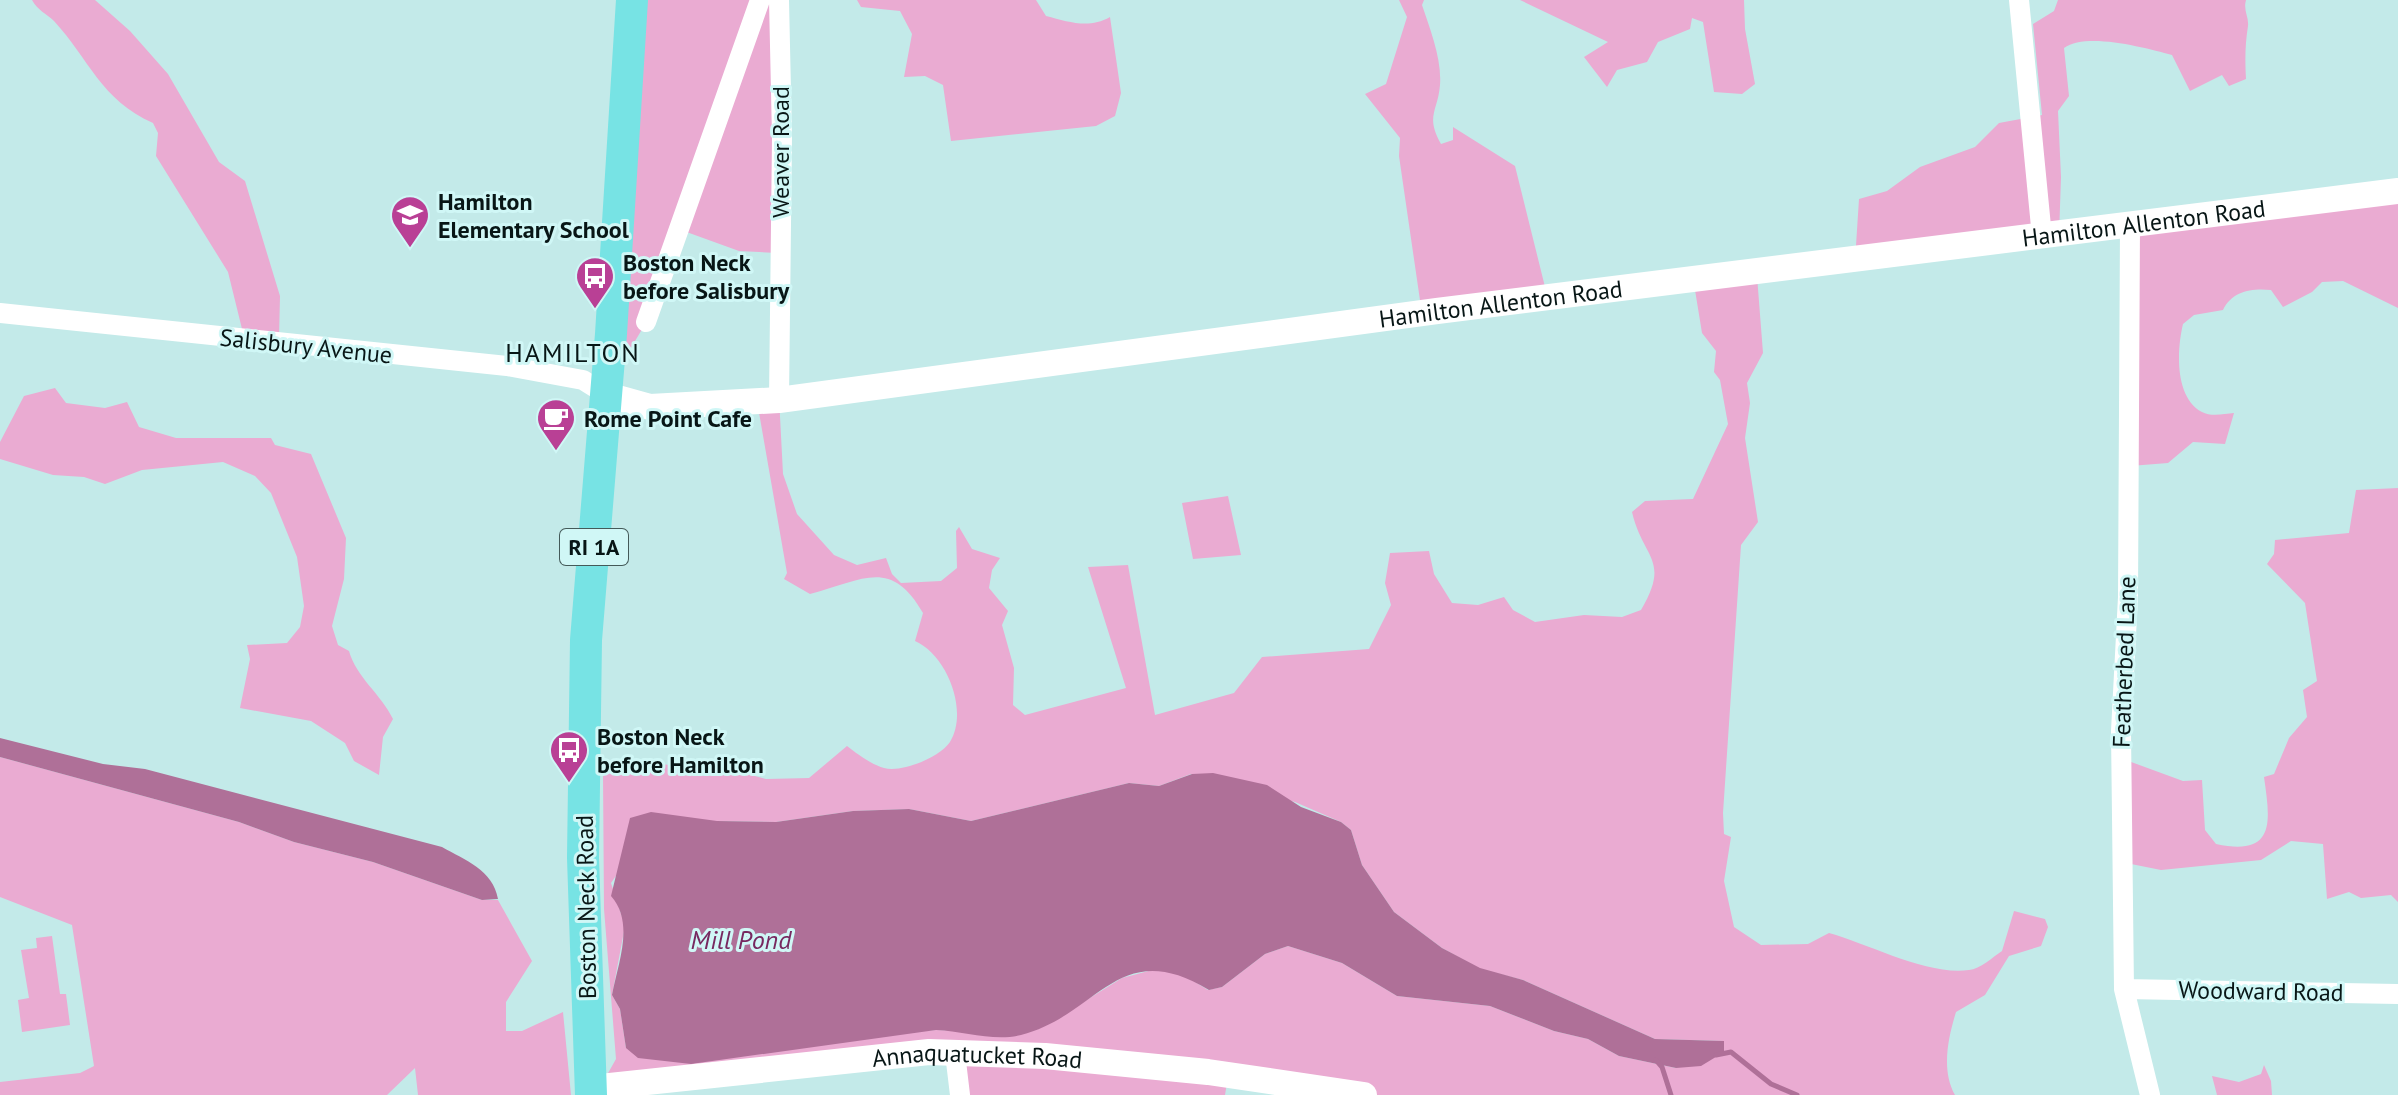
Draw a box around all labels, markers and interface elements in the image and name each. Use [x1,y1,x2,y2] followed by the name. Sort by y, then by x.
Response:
[765,86,796,218] street label: Weaver Road
[438,186,630,245] place label: Hamilton Elementary School
[2020,192,2267,253] street label: Hamilton Allenton Road
[389,194,431,249] school or university icon: Hamilton Elementary School
[623,247,790,306] place label: Boston Neck before Salisbury
[574,255,616,310] bus stop icon: Boston Neck before Salisbury
[1377,272,1624,334] street label: Hamilton Allenton Road
[218,322,394,370] street label: Salisbury Avenue
[505,336,641,369] district label: HAMILTON
[535,397,577,452] cafe icon: Rome Point Cafe
[584,403,752,434] place label: Rome Point Cafe
[560,529,628,565] road number: RI 1A
[2106,576,2142,748] street label: Featherbed Lane
[597,721,764,780] place label: Boston Neck before Hamilton
[548,729,590,784] bus stop icon: Boston Neck before Hamilton
[569,815,603,999] street label: Boston Neck Road
[691,923,792,956] water label: Mill Pond
[2178,974,2344,1008] street label: Woodward Road
[870,1036,1084,1075] street label: Annaquatucket Road

